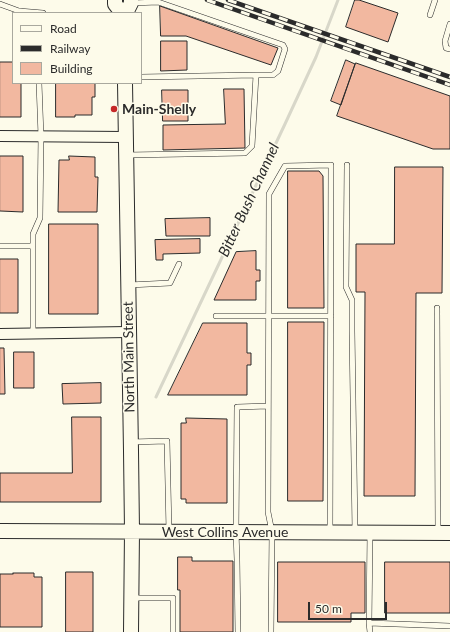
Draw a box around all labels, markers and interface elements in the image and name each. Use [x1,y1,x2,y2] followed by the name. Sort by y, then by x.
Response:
[12,12,142,84] legend
[50,21,77,36] text: Road
[50,41,90,56] text: Railway
[50,61,93,76] text: Building
[122,101,196,117] place label: Main-Shelly
[109,104,119,114] marker: Main-Shelly
[215,140,283,260] water label: Bitter Bush Channel
[120,301,138,413] street label: North Main Street
[162,524,288,540] street label: West Collins Avenue
[310,594,389,620] scale bar
[315,601,342,616] text: 50 m

